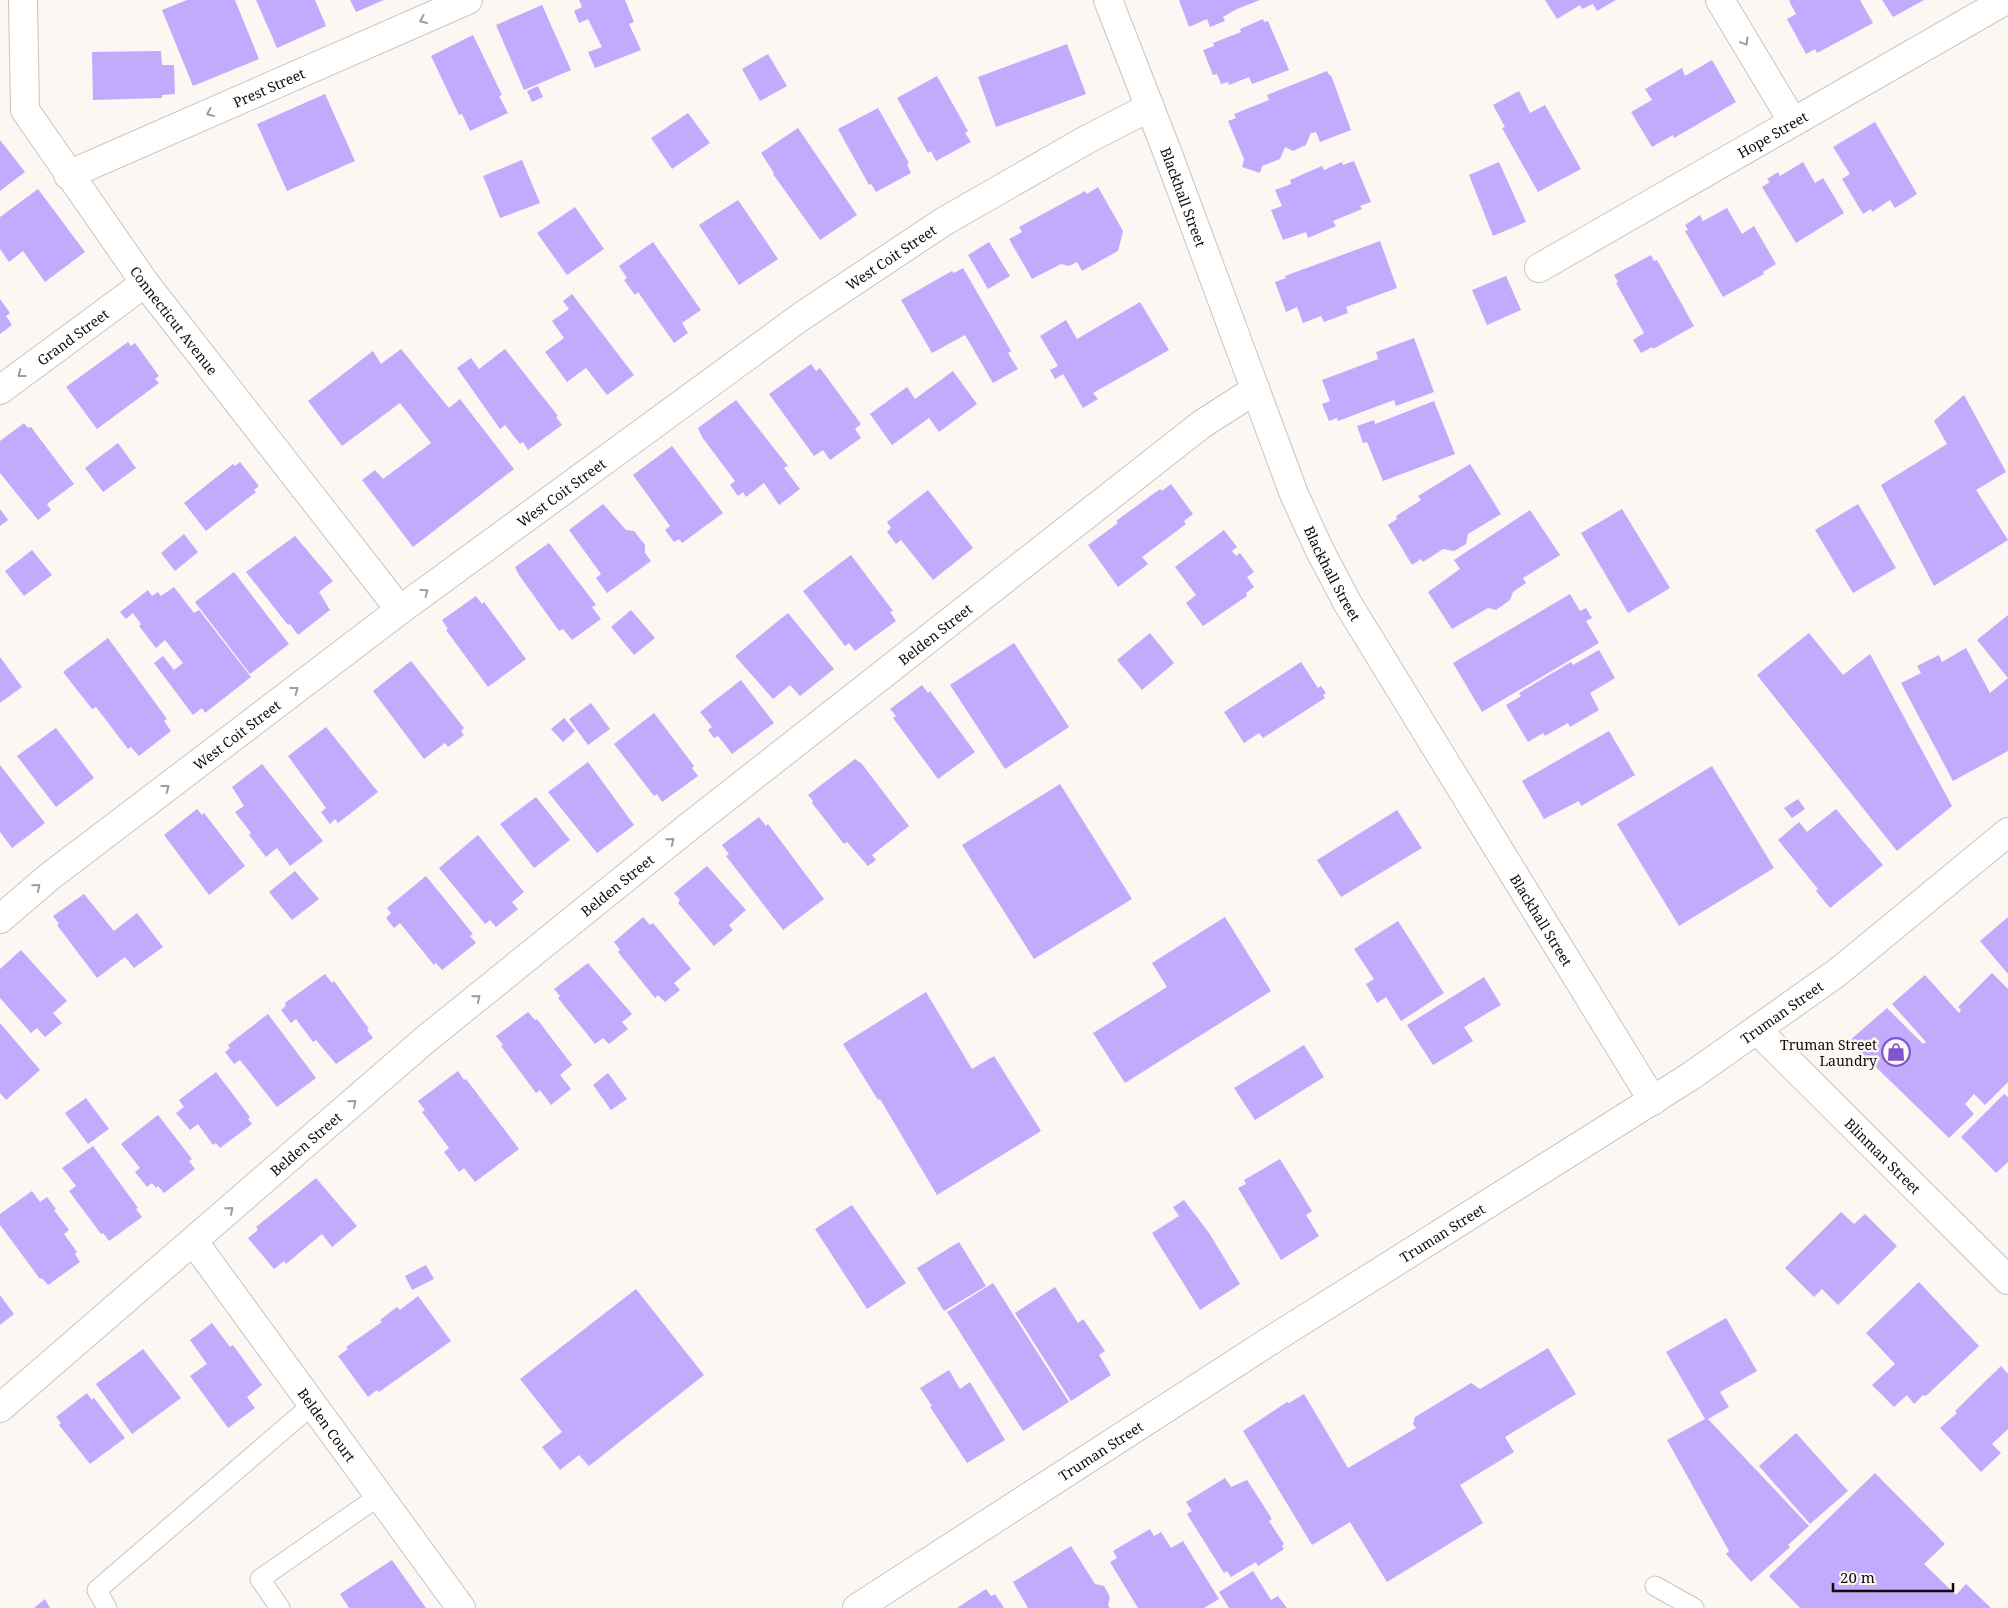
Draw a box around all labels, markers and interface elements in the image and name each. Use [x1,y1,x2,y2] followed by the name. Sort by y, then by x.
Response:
[419,13,428,24] one-way arrow
[1739,36,1749,45] one-way arrow
[230,63,308,111] street label: Prest Street
[206,106,215,117] one-way arrow
[1734,106,1811,162] street label: Hope Street
[1157,144,1211,249] street label: Blackhall Street
[842,220,940,294] street label: West Coit Street
[126,262,223,379] street label: Connecticut Avenue
[33,304,112,369] street label: Grand Street
[18,369,27,377] one-way arrow
[513,454,609,531] street label: West Coit Street
[1300,523,1365,624] street label: Blackhall Street
[419,589,429,598] one-way arrow
[894,599,976,669] street label: Belden Street
[290,687,299,696] one-way arrow
[189,695,284,774] street label: West Coit Street
[160,786,169,794] one-way arrow
[665,838,674,846] one-way arrow
[576,849,658,920] street label: Belden Street
[1506,870,1577,969] street label: Blackhall Street
[32,884,41,893] one-way arrow
[1736,976,1827,1048] street label: Truman Street
[471,994,480,1003] one-way arrow
[1780,1035,1877,1070] place label: Truman Street Laundry
[1881,1037,1911,1067] shop icon: Truman Street Laundry
[347,1099,356,1108] one-way arrow
[266,1107,345,1180] street label: Belden Street
[1841,1114,1925,1198] street label: Blinman Street
[1396,1199,1488,1267] street label: Truman Street
[225,1207,234,1216] one-way arrow
[294,1384,361,1465] street label: Belden Court
[1055,1416,1146,1485] street label: Truman Street
[1833,1560,1953,1592] scale bar
[1840,1567,1875,1587] text: 20 m

